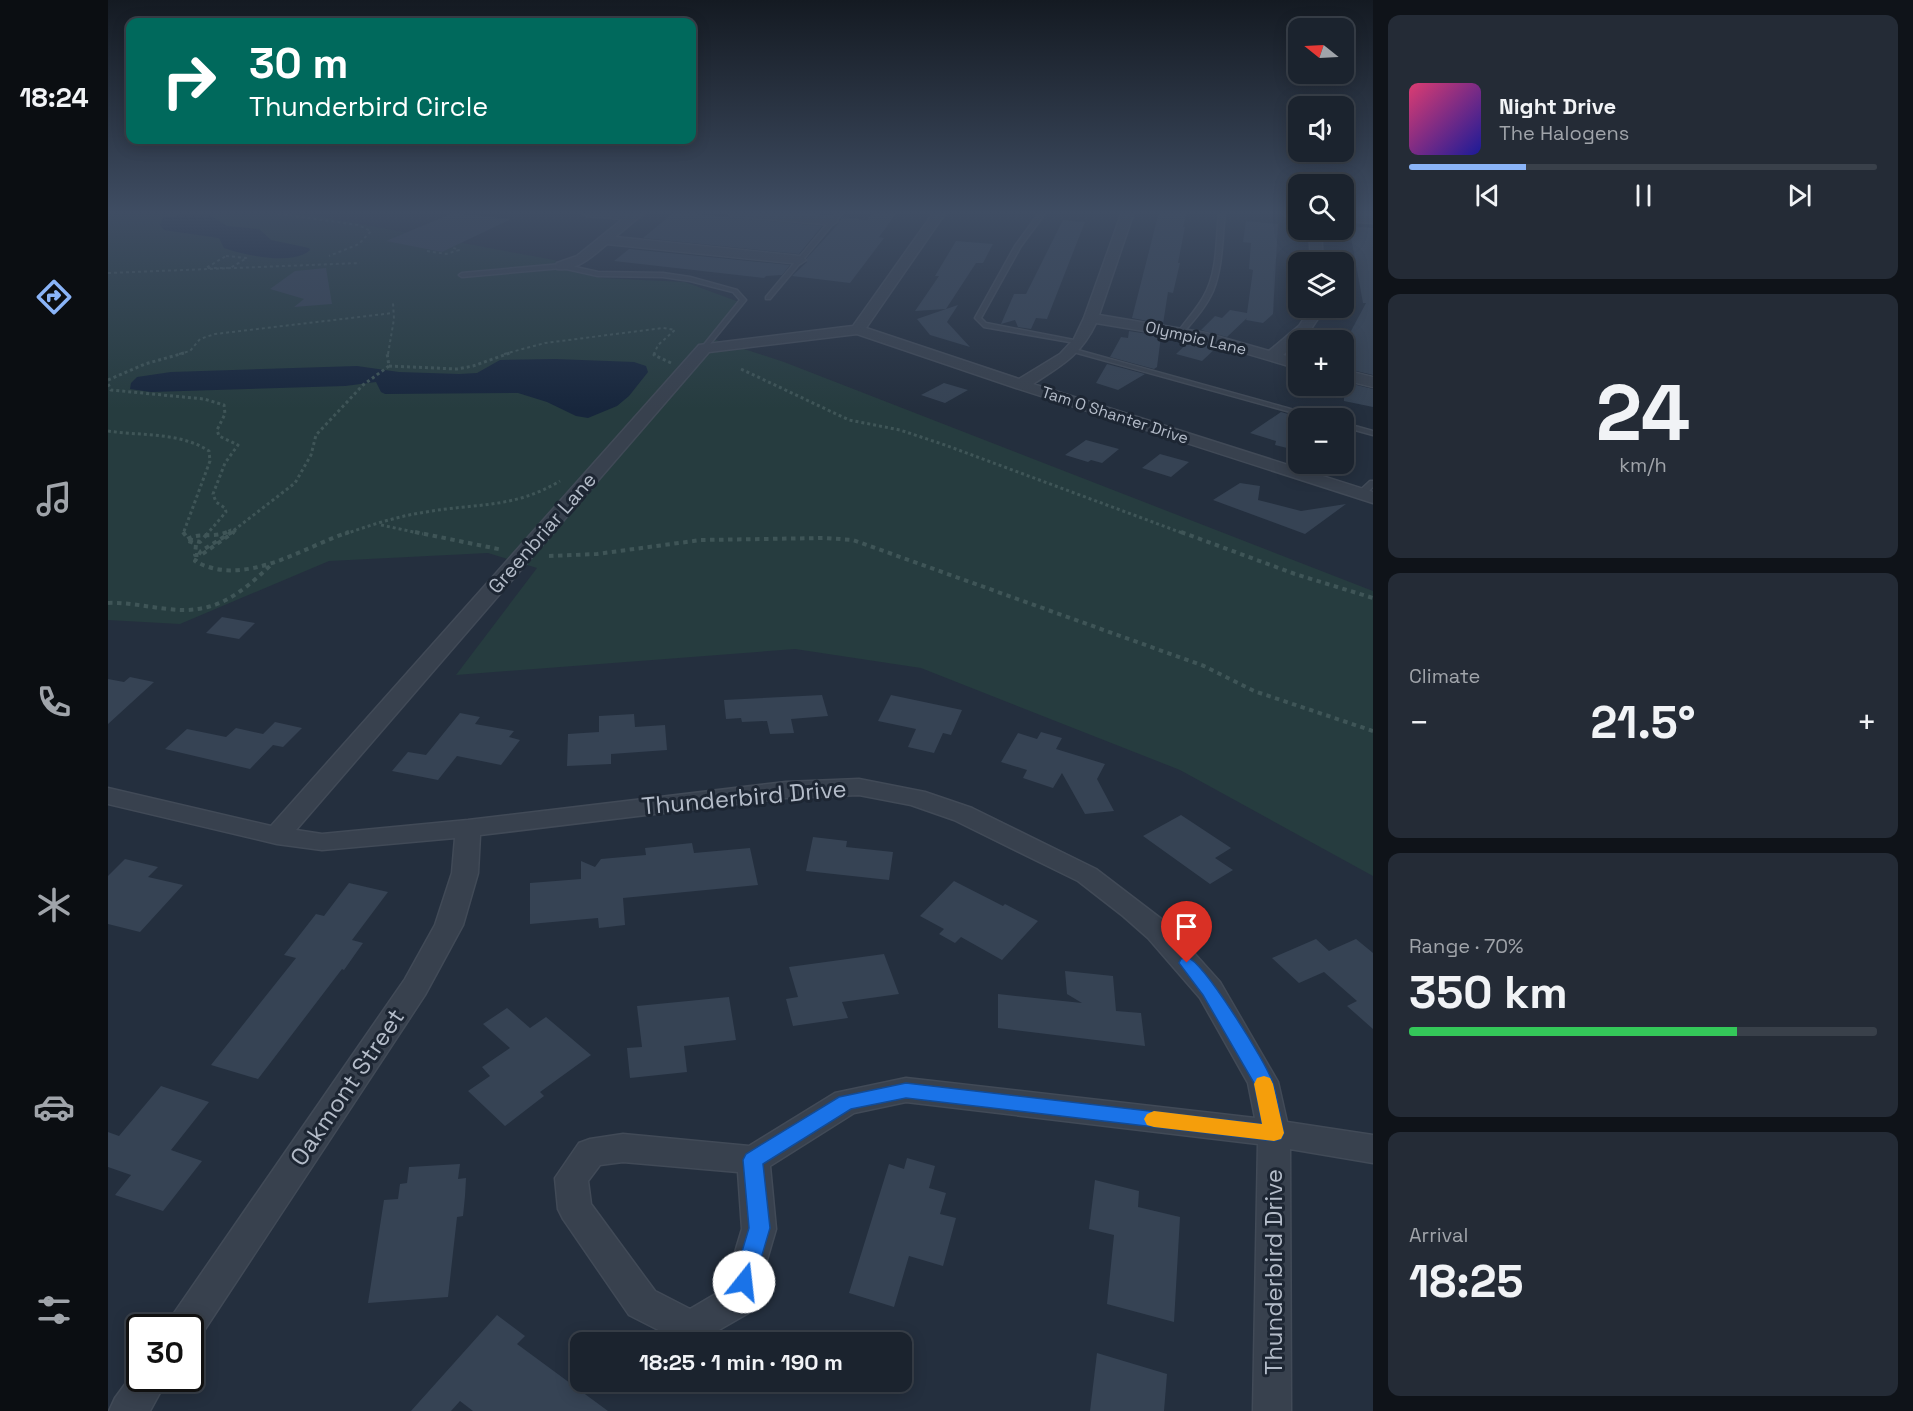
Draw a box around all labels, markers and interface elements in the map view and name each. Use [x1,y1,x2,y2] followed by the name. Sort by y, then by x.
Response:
[1288,18,1354,84] north arrow
[1288,18,1354,474] map controls
[249,37,348,90] text: 30 m
[150,42,228,120] icon: right
[19,80,89,115] text: 18:24
[249,89,488,124] text: Thunderbird Circle
[1499,92,1616,120] text: Night Drive
[1288,96,1354,162] button: sound
[1499,120,1629,146] text: The Halogens
[1288,174,1354,240] button: search
[1471,179,1504,212] icon: previous
[1627,179,1660,212] icon: pause
[1783,179,1816,212] icon: next
[1288,252,1354,318] button: layers
[33,276,75,318] icon: directions
[1143,316,1249,360] street label: Olympic Lane
[1288,330,1354,396] button: +
[1596,363,1690,463] text: 24
[1039,381,1191,449] street label: Tam O Shanter Drive
[1288,408,1354,474] button: −
[1619,452,1667,478] text: km/h
[482,467,602,599] street label: Greenbriar Lane
[33,478,75,520] icon: music
[1409,663,1480,689] text: Climate
[33,681,75,723] icon: phone
[1590,694,1696,751] text: 21.5°
[1409,702,1429,744] text: −
[1857,702,1877,744] text: +
[640,773,848,821] street label: Thunderbird Drive
[33,884,75,926] icon: climate
[1161,901,1212,963] pin
[1170,910,1203,943] icon: arrive
[1409,933,1523,959] text: Range · 70%
[1409,964,1568,1021] text: 350 km
[283,1002,411,1172] street label: Oakmont Street
[33,1086,75,1128] icon: car
[1258,1169,1289,1375] street label: Thunderbird Drive
[1409,1222,1468,1248] text: Arrival
[712,1250,776,1314] position arrow
[1409,1253,1523,1310] text: 18:25
[33,1289,75,1331] icon: filters
[126,1314,204,1392] speed limit sign: 30
[639,1348,843,1376] text: 18:25 · 1 min · 190 m

